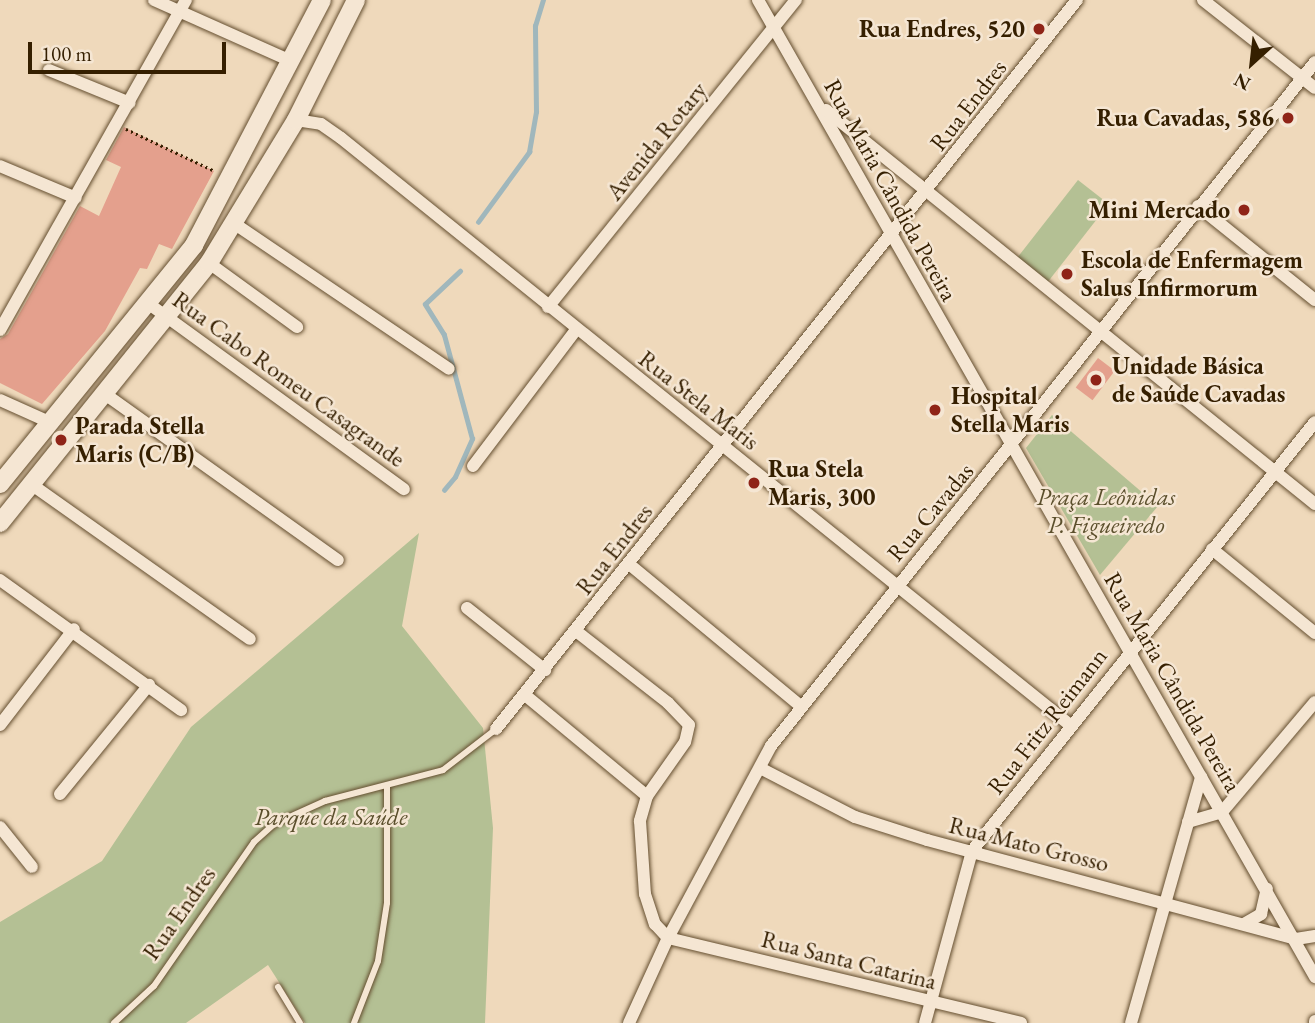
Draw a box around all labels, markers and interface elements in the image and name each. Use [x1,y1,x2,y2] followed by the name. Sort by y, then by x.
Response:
[859,15,1025,43] place label: Rua Endres, 520
[1031,21,1047,37] marker: Rua Endres, 520
[32,28,229,72] scale bar
[1217,28,1287,98] north arrow
[41,40,92,67] text: 100 m
[924,54,1012,156] street label: Rua Endres
[1230,68,1255,97] text: N
[818,74,964,306] street label: Rua Maria Cândida Pereira
[600,76,712,206] street label: Avenida Rotary
[1096,104,1274,132] place label: Rua Cavadas, 586
[1280,110,1296,126] marker: Rua Cavadas, 586
[1088,196,1230,224] place label: Mini Mercado
[1236,202,1252,218] marker: Mini Mercado
[1081,246,1303,302] place label: Escola de Enfermagem Salus Infirmorum
[1059,266,1075,282] marker: Escola de Enfermagem Salus Infirmorum
[167,285,411,473] street label: Rua Cabo Romeu Casagrande
[633,344,765,456] street label: Rua Stela Maris
[1112,352,1285,408] place label: Unidade Básica de Saúde Cavadas
[1086,370,1106,390] marker: Unidade Básica de Saúde Cavadas
[951,382,1069,438] place label: Hospital Stella Maris
[925,400,945,420] marker: Hospital Stella Maris
[75,412,204,468] place label: Parada Stella Maris (C/B)
[53,432,69,448] marker: Parada Stella Maris (C/B)
[768,455,875,511] place label: Rua Stela Maris, 300
[881,457,979,567] street label: Rua Cavadas
[746,475,762,491] marker: Rua Stela Maris, 300
[1037,483,1175,539] park label: Praça Leônidas P. Figueiredo
[570,498,658,600] street label: Rua Endres
[1098,567,1248,797] street label: Rua Maria Cândida Pereira
[981,642,1113,800] street label: Rua Fritz Reimann
[255,803,407,831] park label: Parque da Saúde
[946,810,1112,878] street label: Rua Mato Grosso
[136,861,222,965] street label: Rua Endres
[759,924,939,996] street label: Rua Santa Catarina

